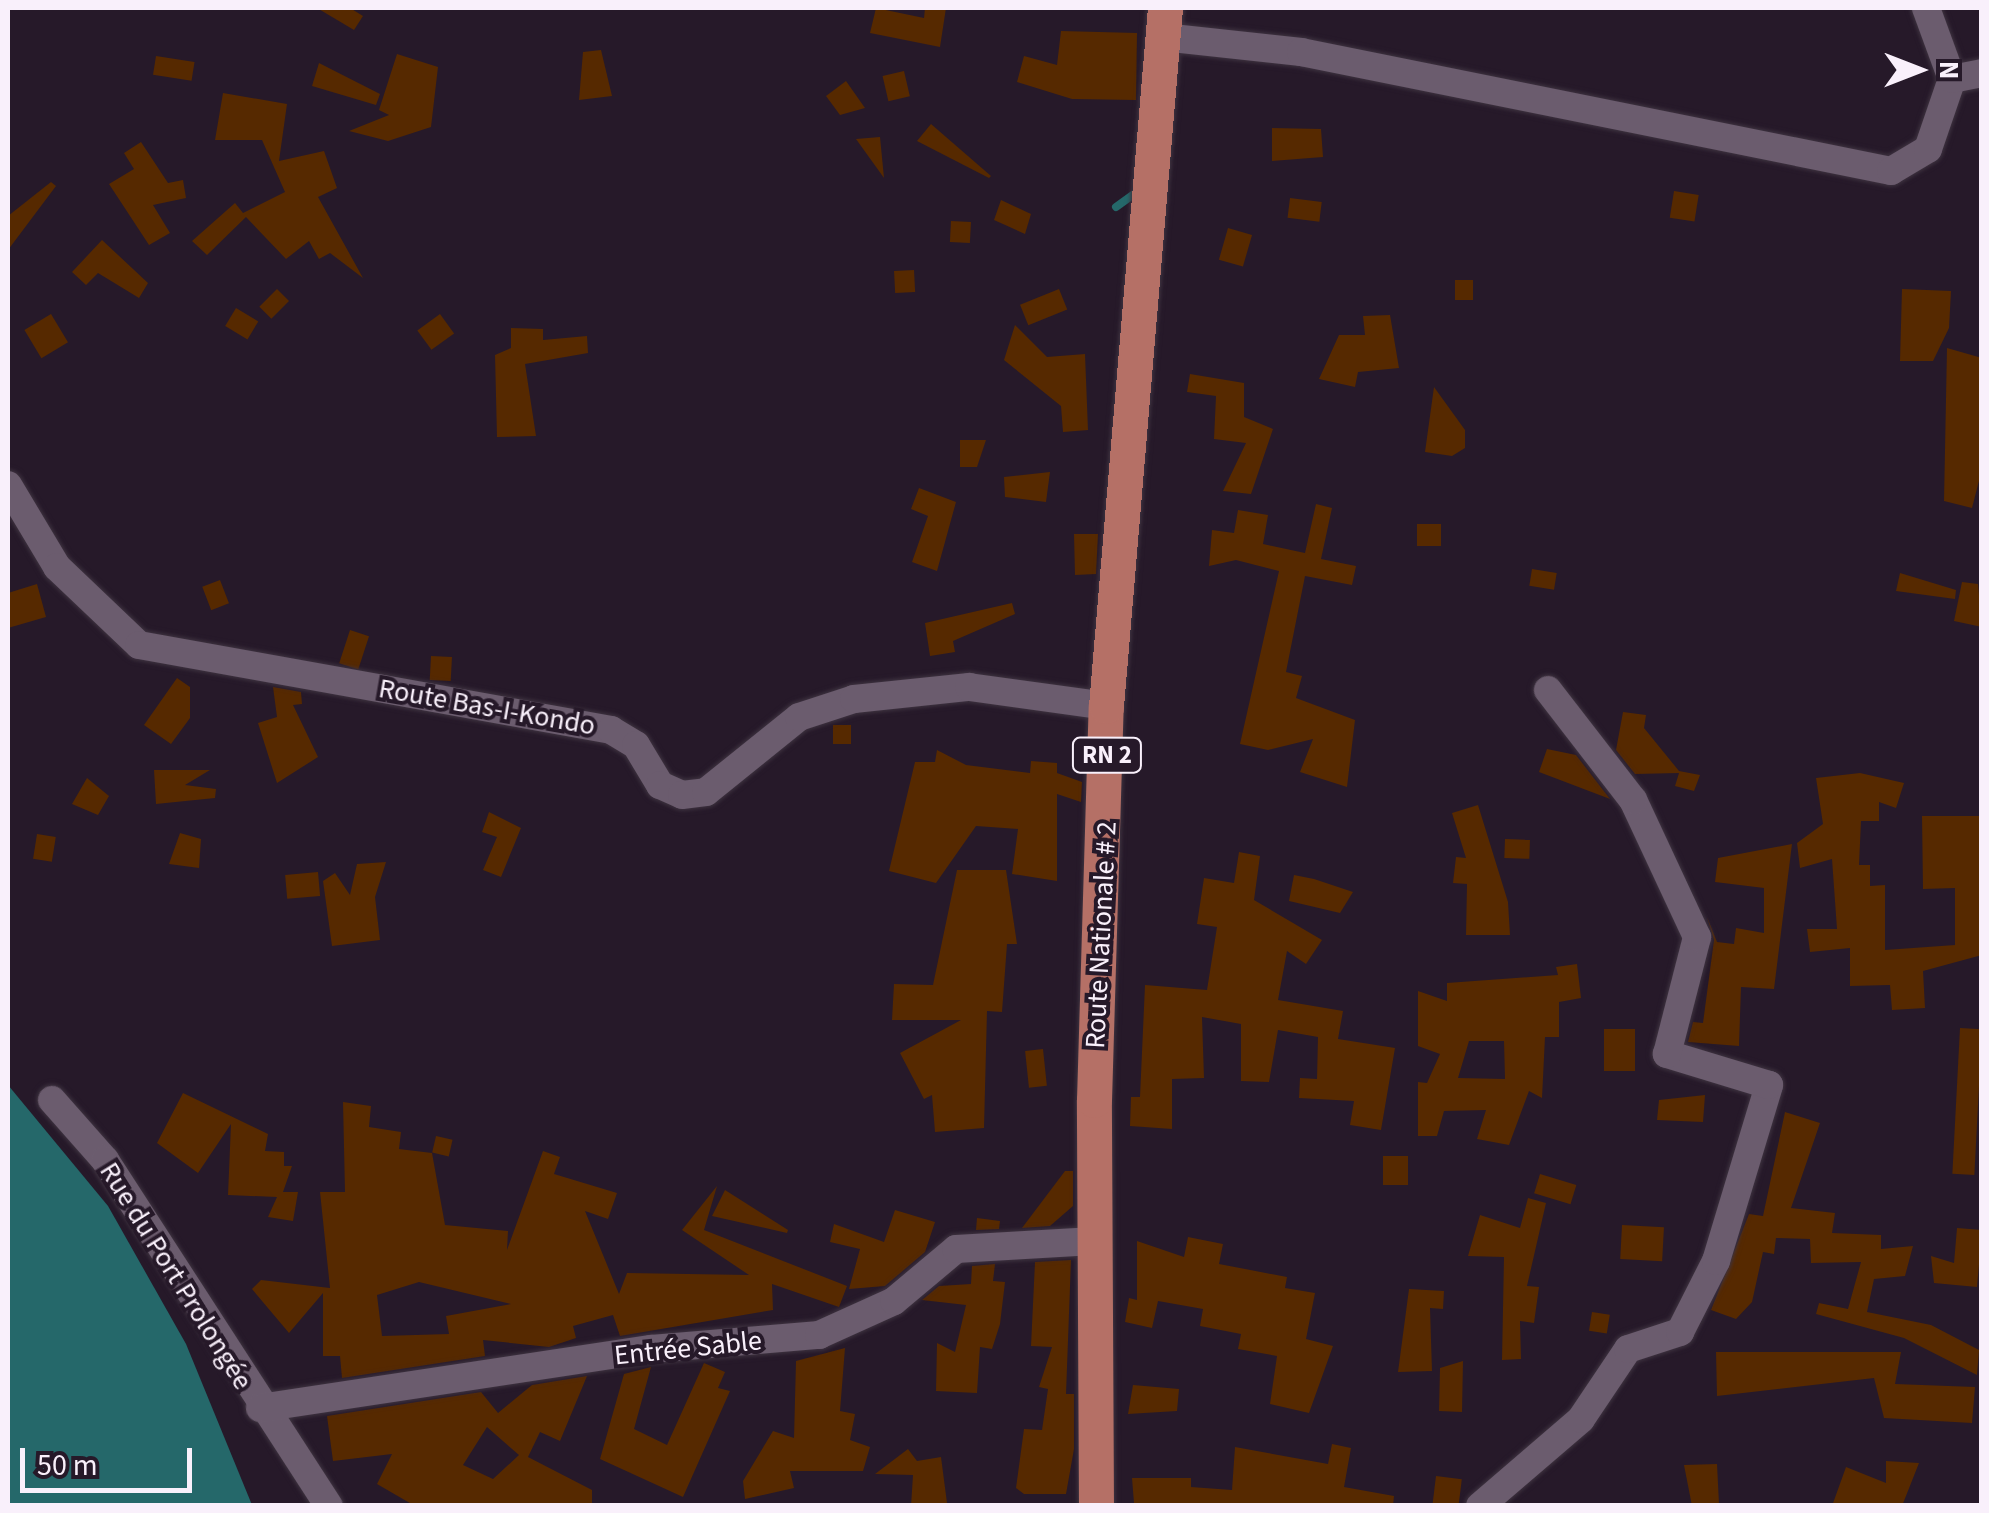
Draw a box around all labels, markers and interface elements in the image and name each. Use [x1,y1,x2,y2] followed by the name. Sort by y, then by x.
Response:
[1869,20,1969,120] north arrow
[1929,61,1969,79] text: N
[376,671,598,743] street label: Route Bas-I-Kondo
[1070,735,1144,775] road number: RN 2
[1078,821,1124,1049] street label: Route Nationale # 2
[92,1156,260,1396] street label: Rue du Port Prolongée
[613,1324,763,1372] street label: Entrée Sable
[25,1428,198,1490] scale bar
[37,1444,98,1487] text: 50 m

